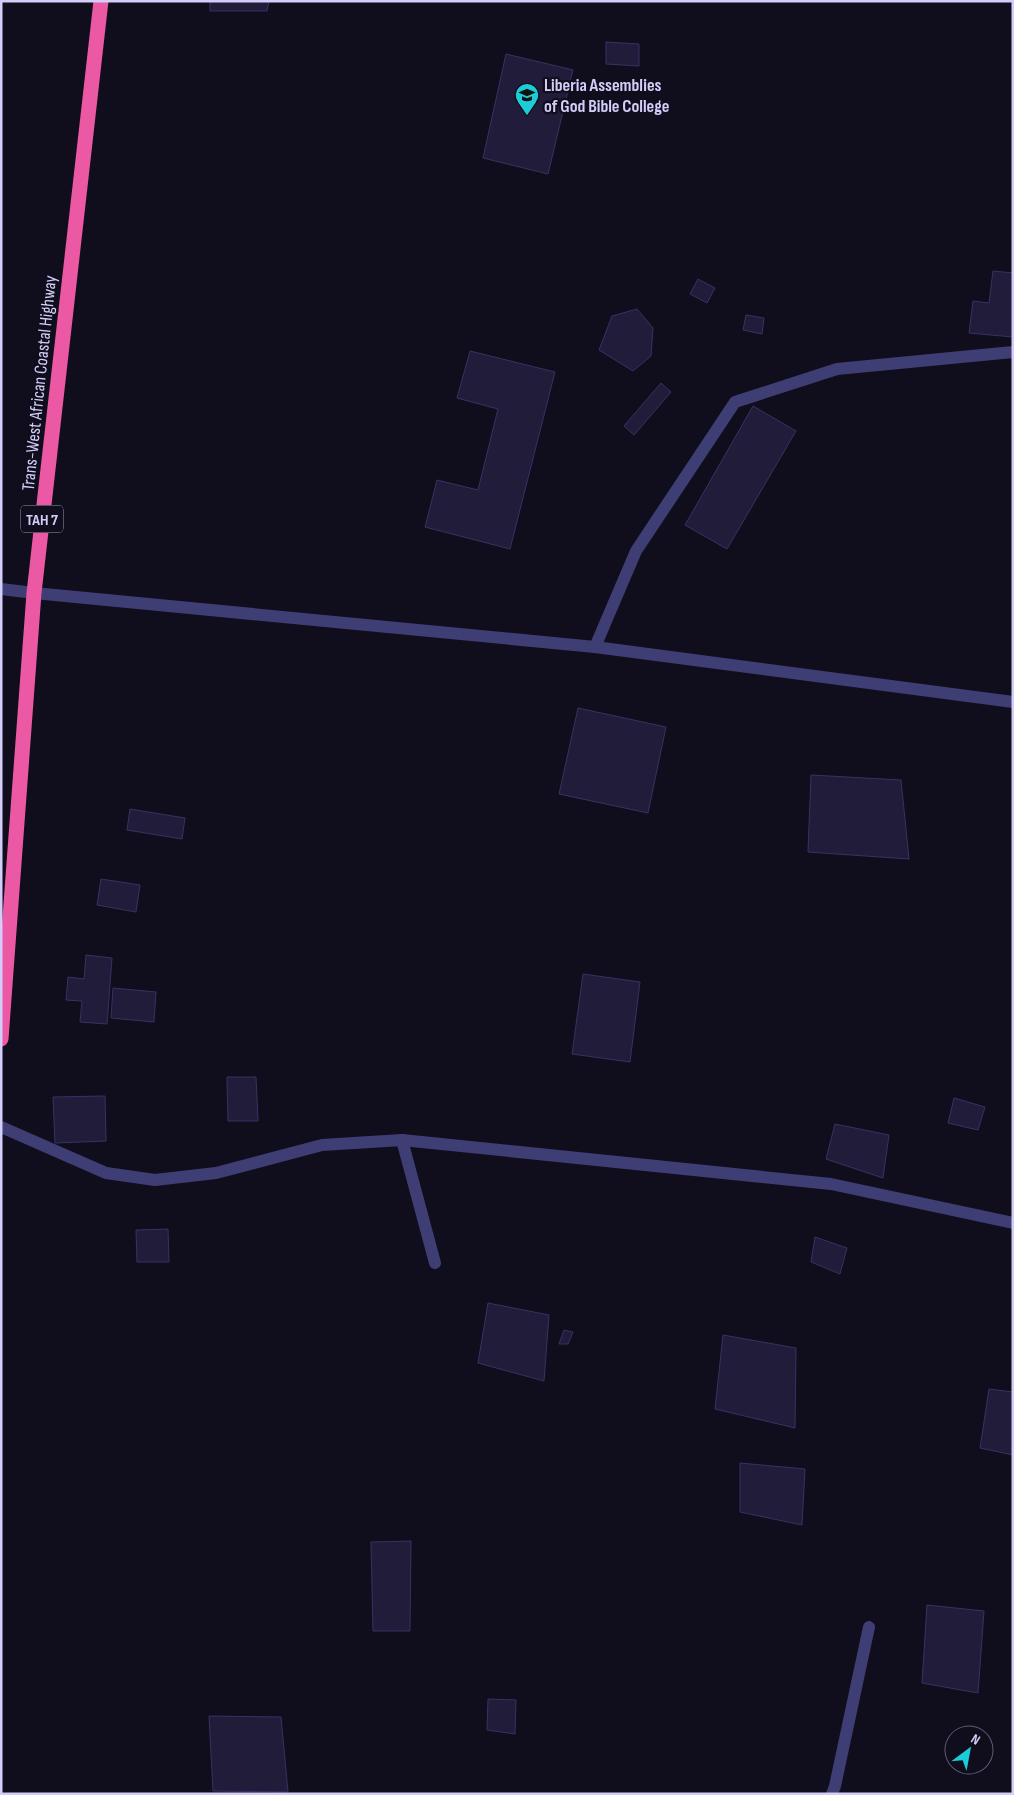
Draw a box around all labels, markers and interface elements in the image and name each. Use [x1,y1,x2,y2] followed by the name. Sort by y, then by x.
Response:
[544,75,669,117] place label: Liberia Assemblies of God Bible College
[514,82,540,116] school or university icon: Liberia Assemblies of God Bible College
[18,274,61,492] street label: Trans-West African Coastal Highway
[21,506,63,532] road number: TAH 7
[944,1725,994,1775] north arrow
[968,1730,983,1749] text: N

